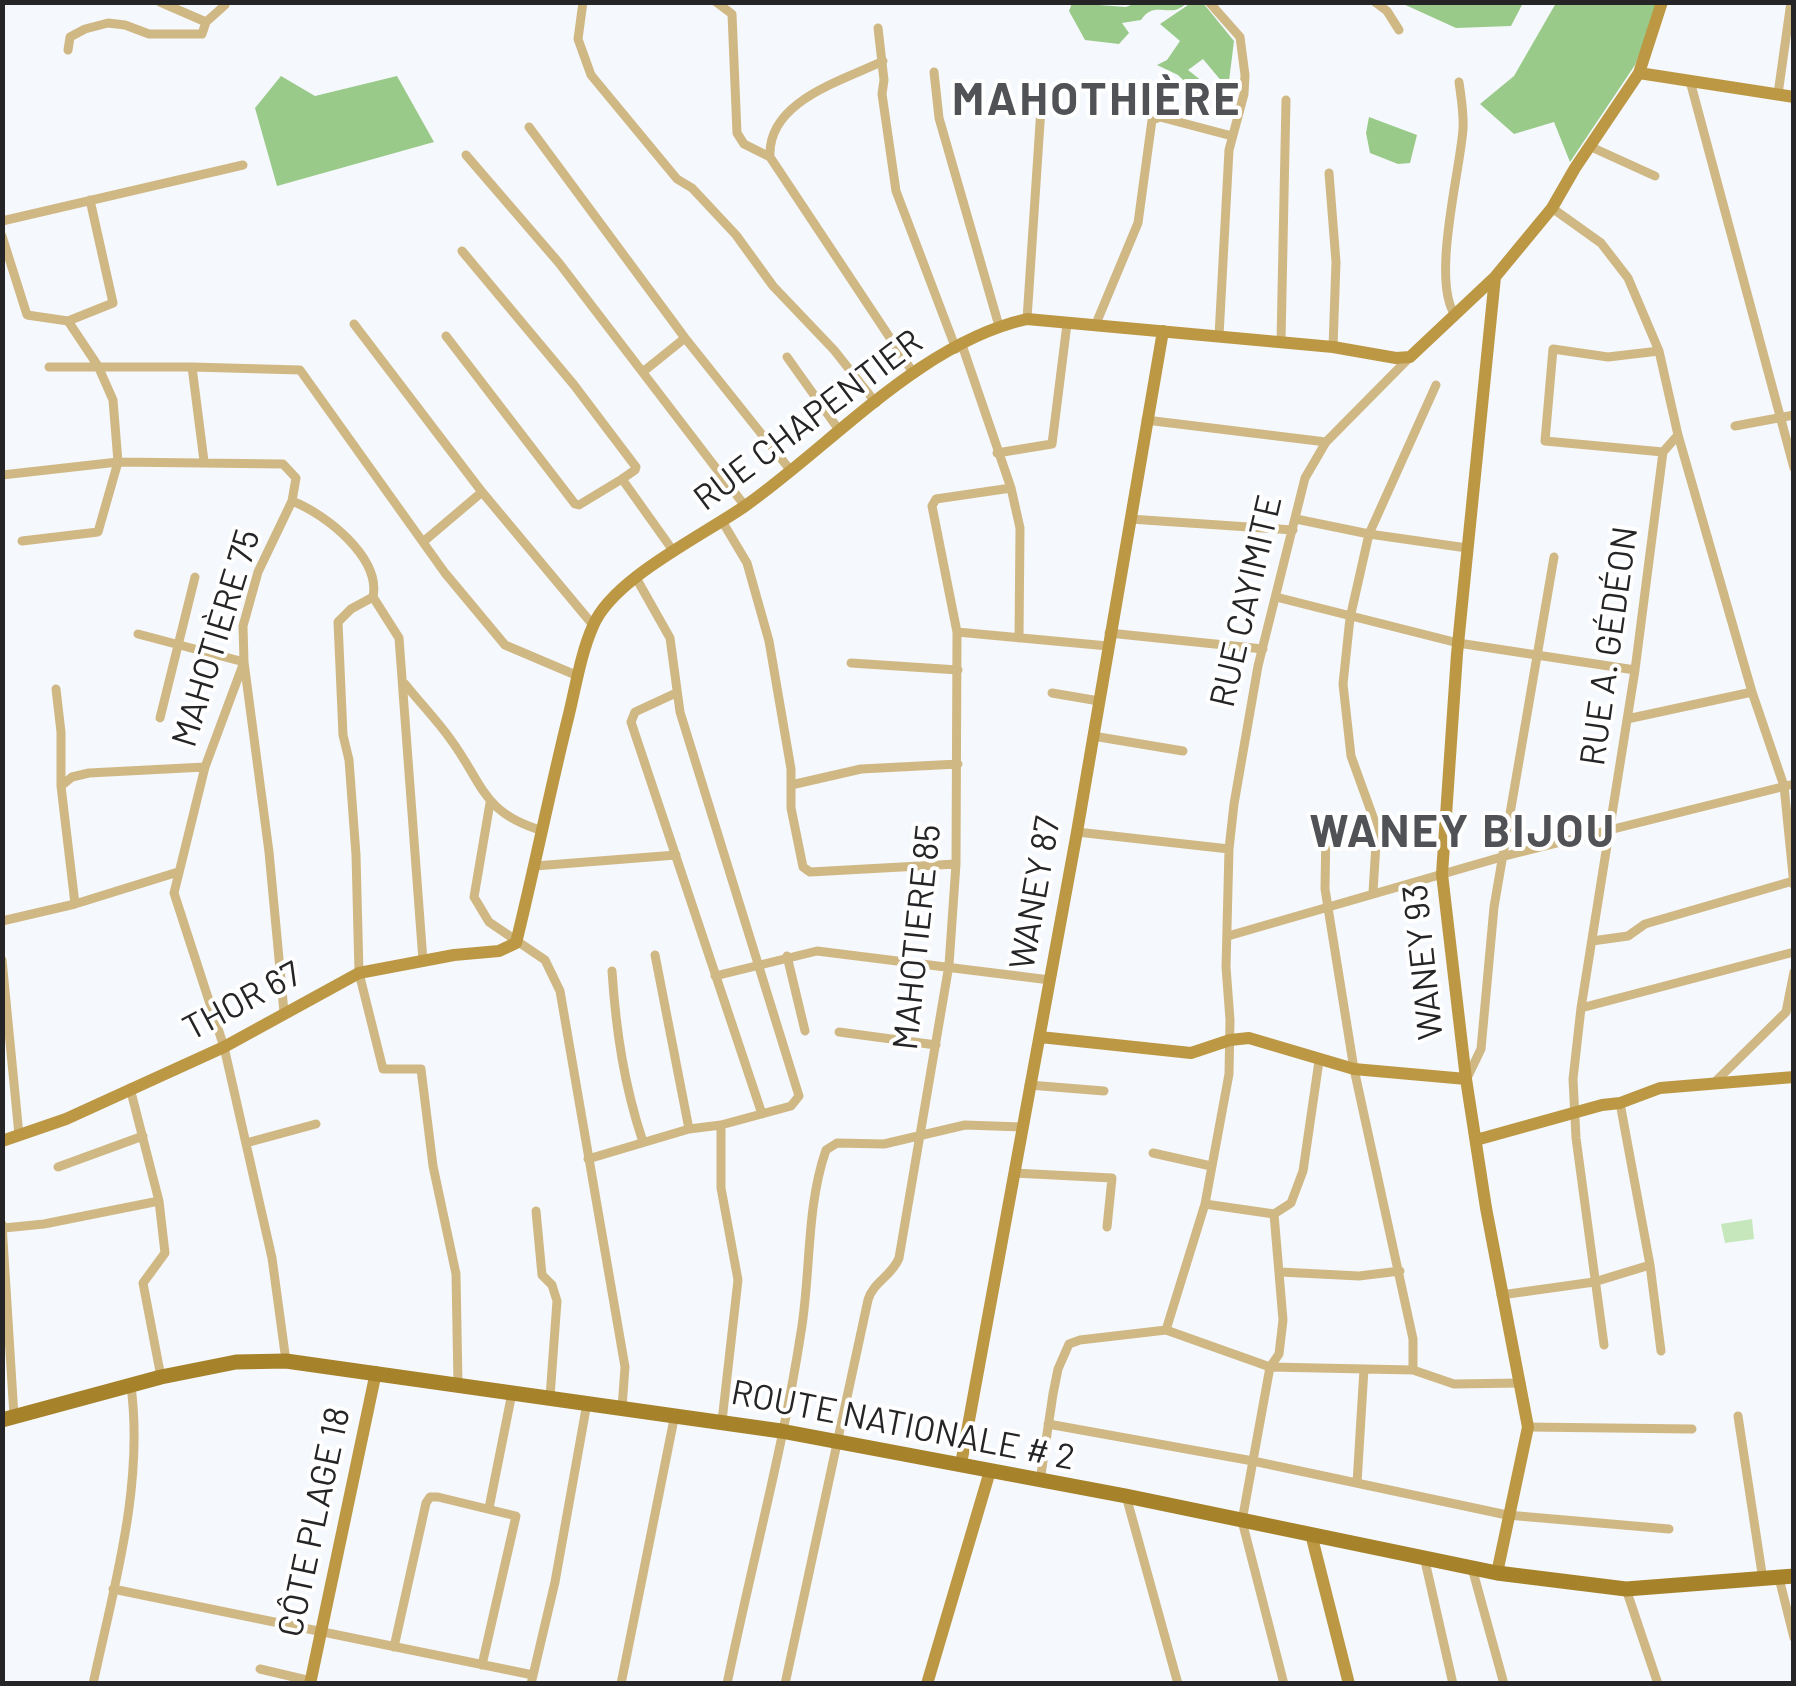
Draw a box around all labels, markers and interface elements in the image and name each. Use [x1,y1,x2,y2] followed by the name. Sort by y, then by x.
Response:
[952,73,1242,127] district label: MAHOTHIÈRE
[686,320,930,520] street label: RUE CHAPENTIER
[1201,491,1291,711] street label: RUE CAYIMITE
[163,524,269,752] street label: MAHOTIÈRE 75
[1571,524,1647,768] street label: RUE A. GÉDÉON
[1309,805,1617,859] district label: WANEY BIJOU
[1001,813,1069,973] street label: WANEY 87
[884,822,950,1052] street label: MAHOTIERE 85
[1394,882,1452,1042] street label: WANEY 93
[176,953,308,1049] street label: THOR 67
[728,1371,1078,1479] street label: ROUTE NATIONALE # 2
[269,1403,359,1641] street label: CÔTE PLAGE 18

